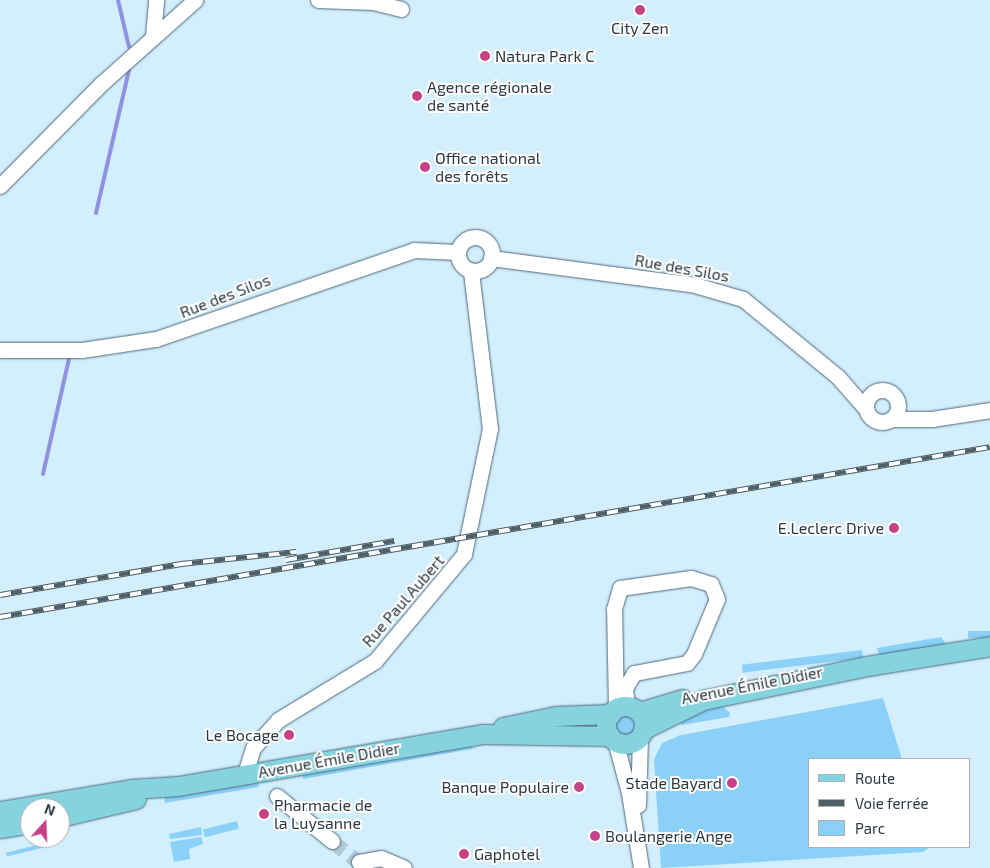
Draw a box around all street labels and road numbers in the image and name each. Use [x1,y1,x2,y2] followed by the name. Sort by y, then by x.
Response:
[633,250,731,286] street label: Rue des Silos
[177,270,273,322] street label: Rue des Silos
[358,551,448,651] street label: Rue Paul Aubert
[680,662,824,708] street label: Avenue Émile Didier
[257,738,401,782] street label: Avenue Émile Didier

